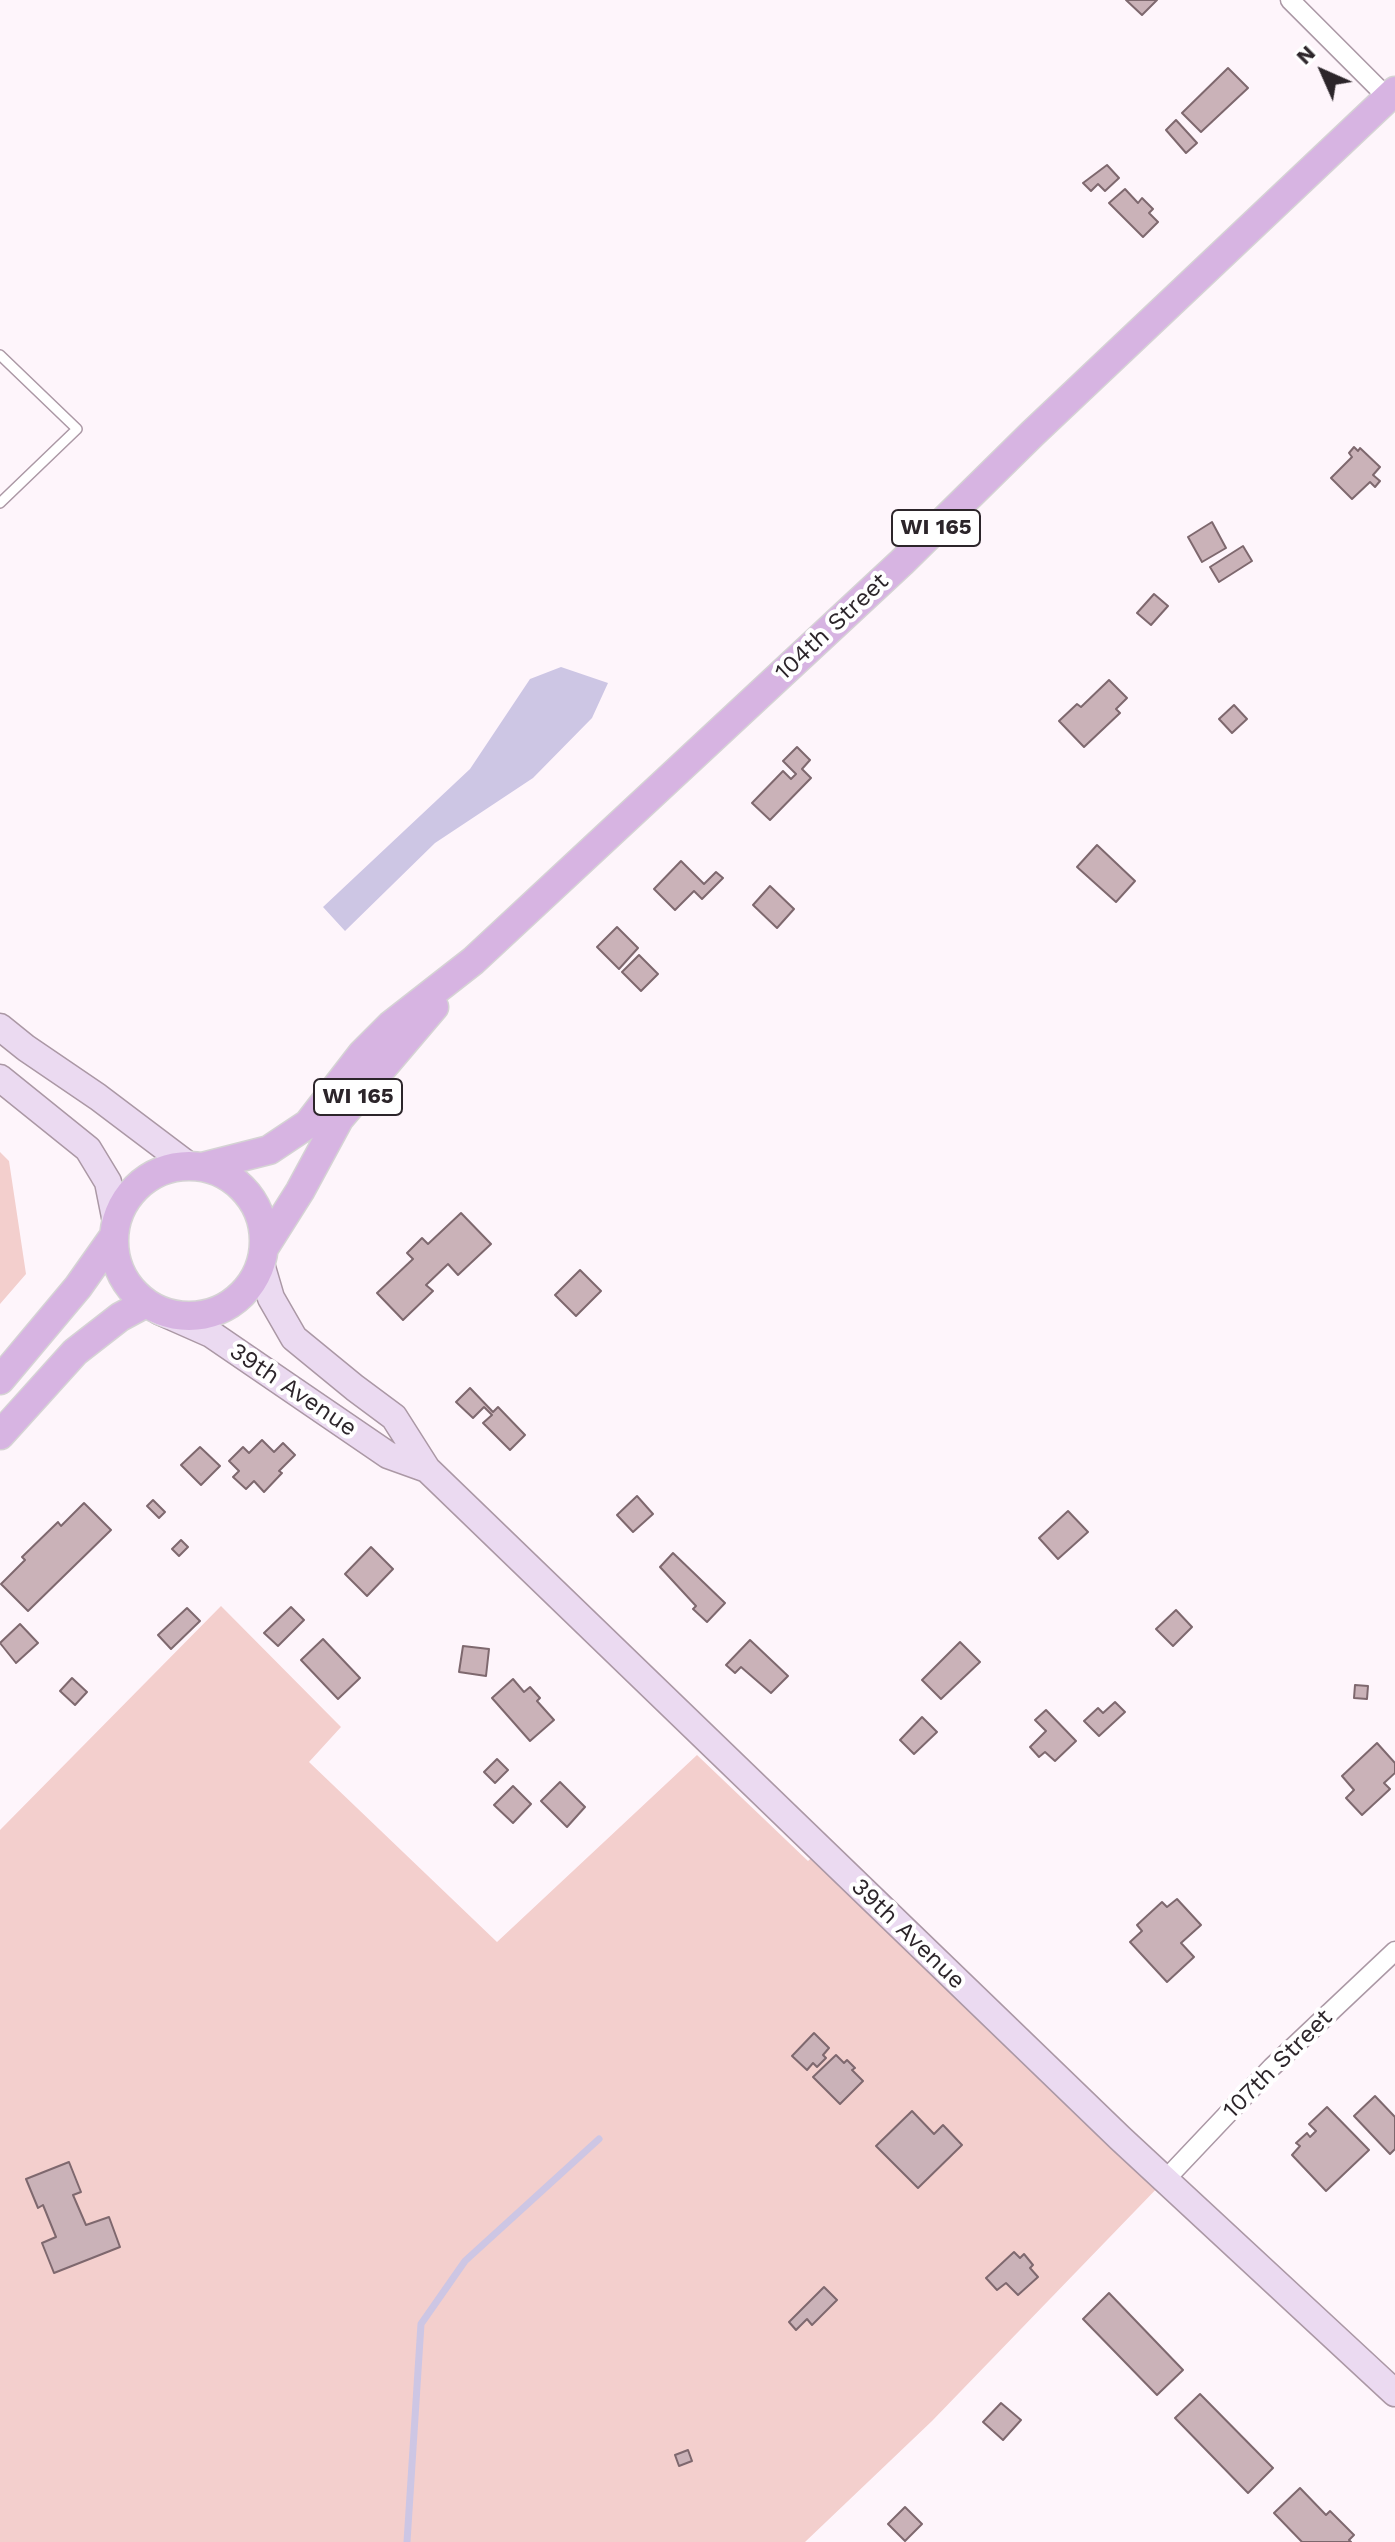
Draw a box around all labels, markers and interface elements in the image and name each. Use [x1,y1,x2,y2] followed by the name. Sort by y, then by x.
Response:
[1283,32,1363,112] north arrow
[1291,40,1320,69] text: N
[892,510,980,546] road number: WI 165
[769,567,895,687] street label: 104th Street
[314,1079,402,1115] road number: WI 165
[224,1337,362,1443] street label: 39th Avenue
[845,1873,971,1995] street label: 39th Avenue
[1217,2003,1339,2125] street label: 107th Street

